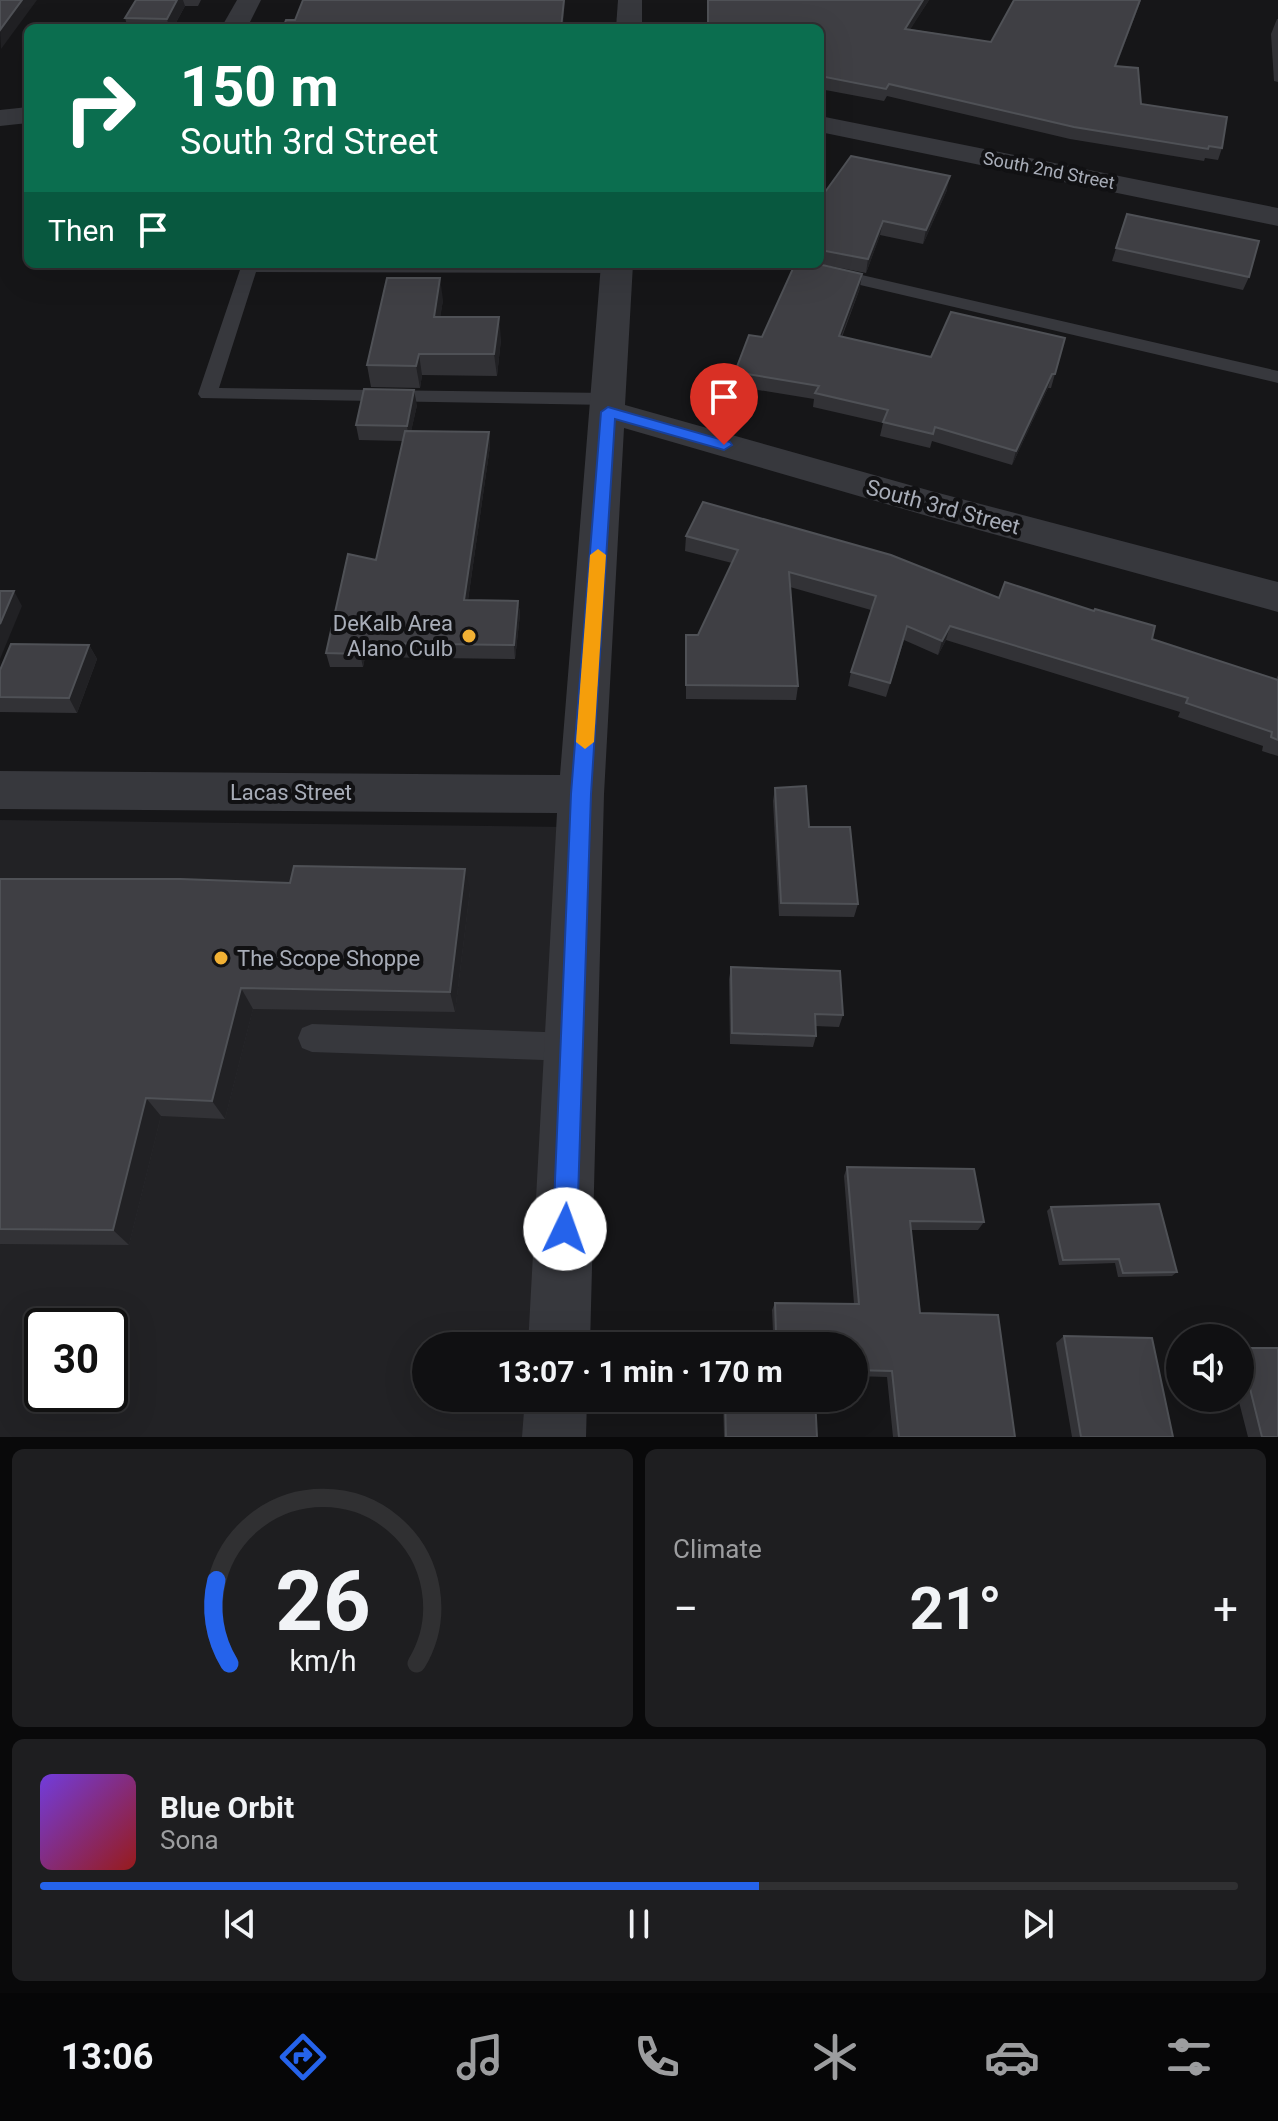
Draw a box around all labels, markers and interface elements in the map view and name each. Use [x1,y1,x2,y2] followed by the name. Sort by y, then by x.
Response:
[180,54,339,120] text: 150 m
[48,56,152,160] icon: right
[180,121,439,163] text: South 3rd Street
[982,147,1117,193] street label: South 2nd Street
[131,208,175,252] icon: arrive
[48,213,115,248] text: Then
[690,363,758,445] pin
[702,375,746,419] icon: arrive
[863,474,1023,540] street label: South 3rd Street
[333,611,453,661] place label: DeKalb Area Alano Culb
[460,627,478,645] marker: DeKalb Area Alano Culb
[230,780,352,805] street label: Lacas Street
[237,946,420,971] place label: The Scope Shoppe
[212,949,230,967] marker: The Scope Shoppe
[523,1187,607,1271] position arrow
[24,1308,128,1412] speed limit sign: 30
[1166,1324,1254,1412] map controls
[1166,1324,1254,1412] button: sound
[497,1354,783,1389] text: 13:07 · 1 min · 170 m
[673,1534,762,1564] text: Climate
[275,1553,370,1650] text: 26
[909,1573,1002,1644] text: 21°
[673,1583,698,1635] text: −
[1213,1583,1238,1635] text: +
[289,1644,356,1678] text: km/h
[160,1790,294,1825] text: Blue Orbit
[160,1825,219,1855] text: Sona
[218,1902,262,1946] icon: previous
[617,1902,661,1946] icon: pause
[1016,1902,1060,1946] icon: next
[275,2029,331,2085] icon: directions
[452,2029,508,2085] icon: music
[629,2029,685,2085] icon: phone
[807,2029,863,2085] icon: climate
[984,2029,1040,2085] icon: car
[1161,2029,1217,2085] icon: filters
[61,2036,153,2078] text: 13:06

